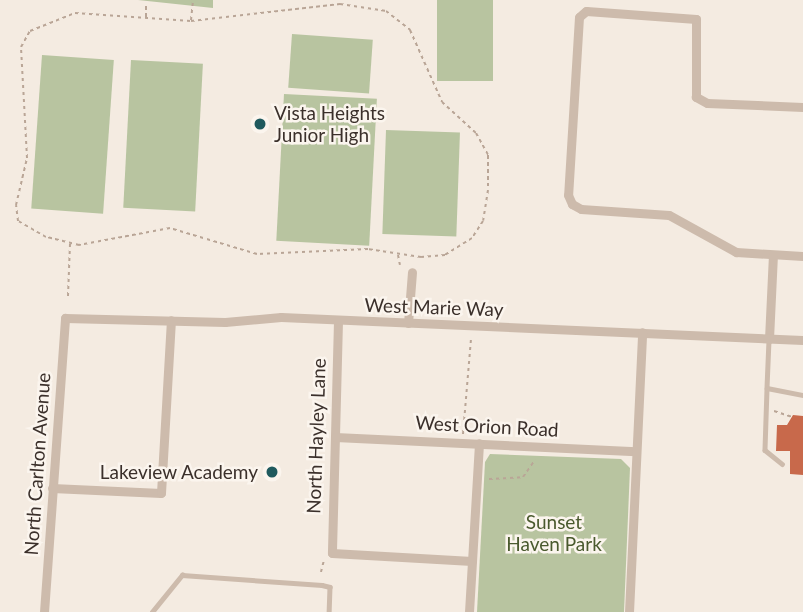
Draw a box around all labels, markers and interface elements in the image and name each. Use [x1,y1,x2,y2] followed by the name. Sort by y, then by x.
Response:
[274,102,385,146] place label: Vista Heights Junior High
[252,116,268,132] marker: Vista Heights Junior High
[364,293,504,321] street label: West Marie Way
[302,358,330,514] street label: North Hayley Lane
[19,372,55,556] street label: North Carlton Avenue
[415,411,559,441] street label: West Orion Road
[99,461,258,483] place label: Lakeview Academy
[264,464,280,480] marker: Lakeview Academy
[506,511,602,555] park label: Sunset Haven Park

